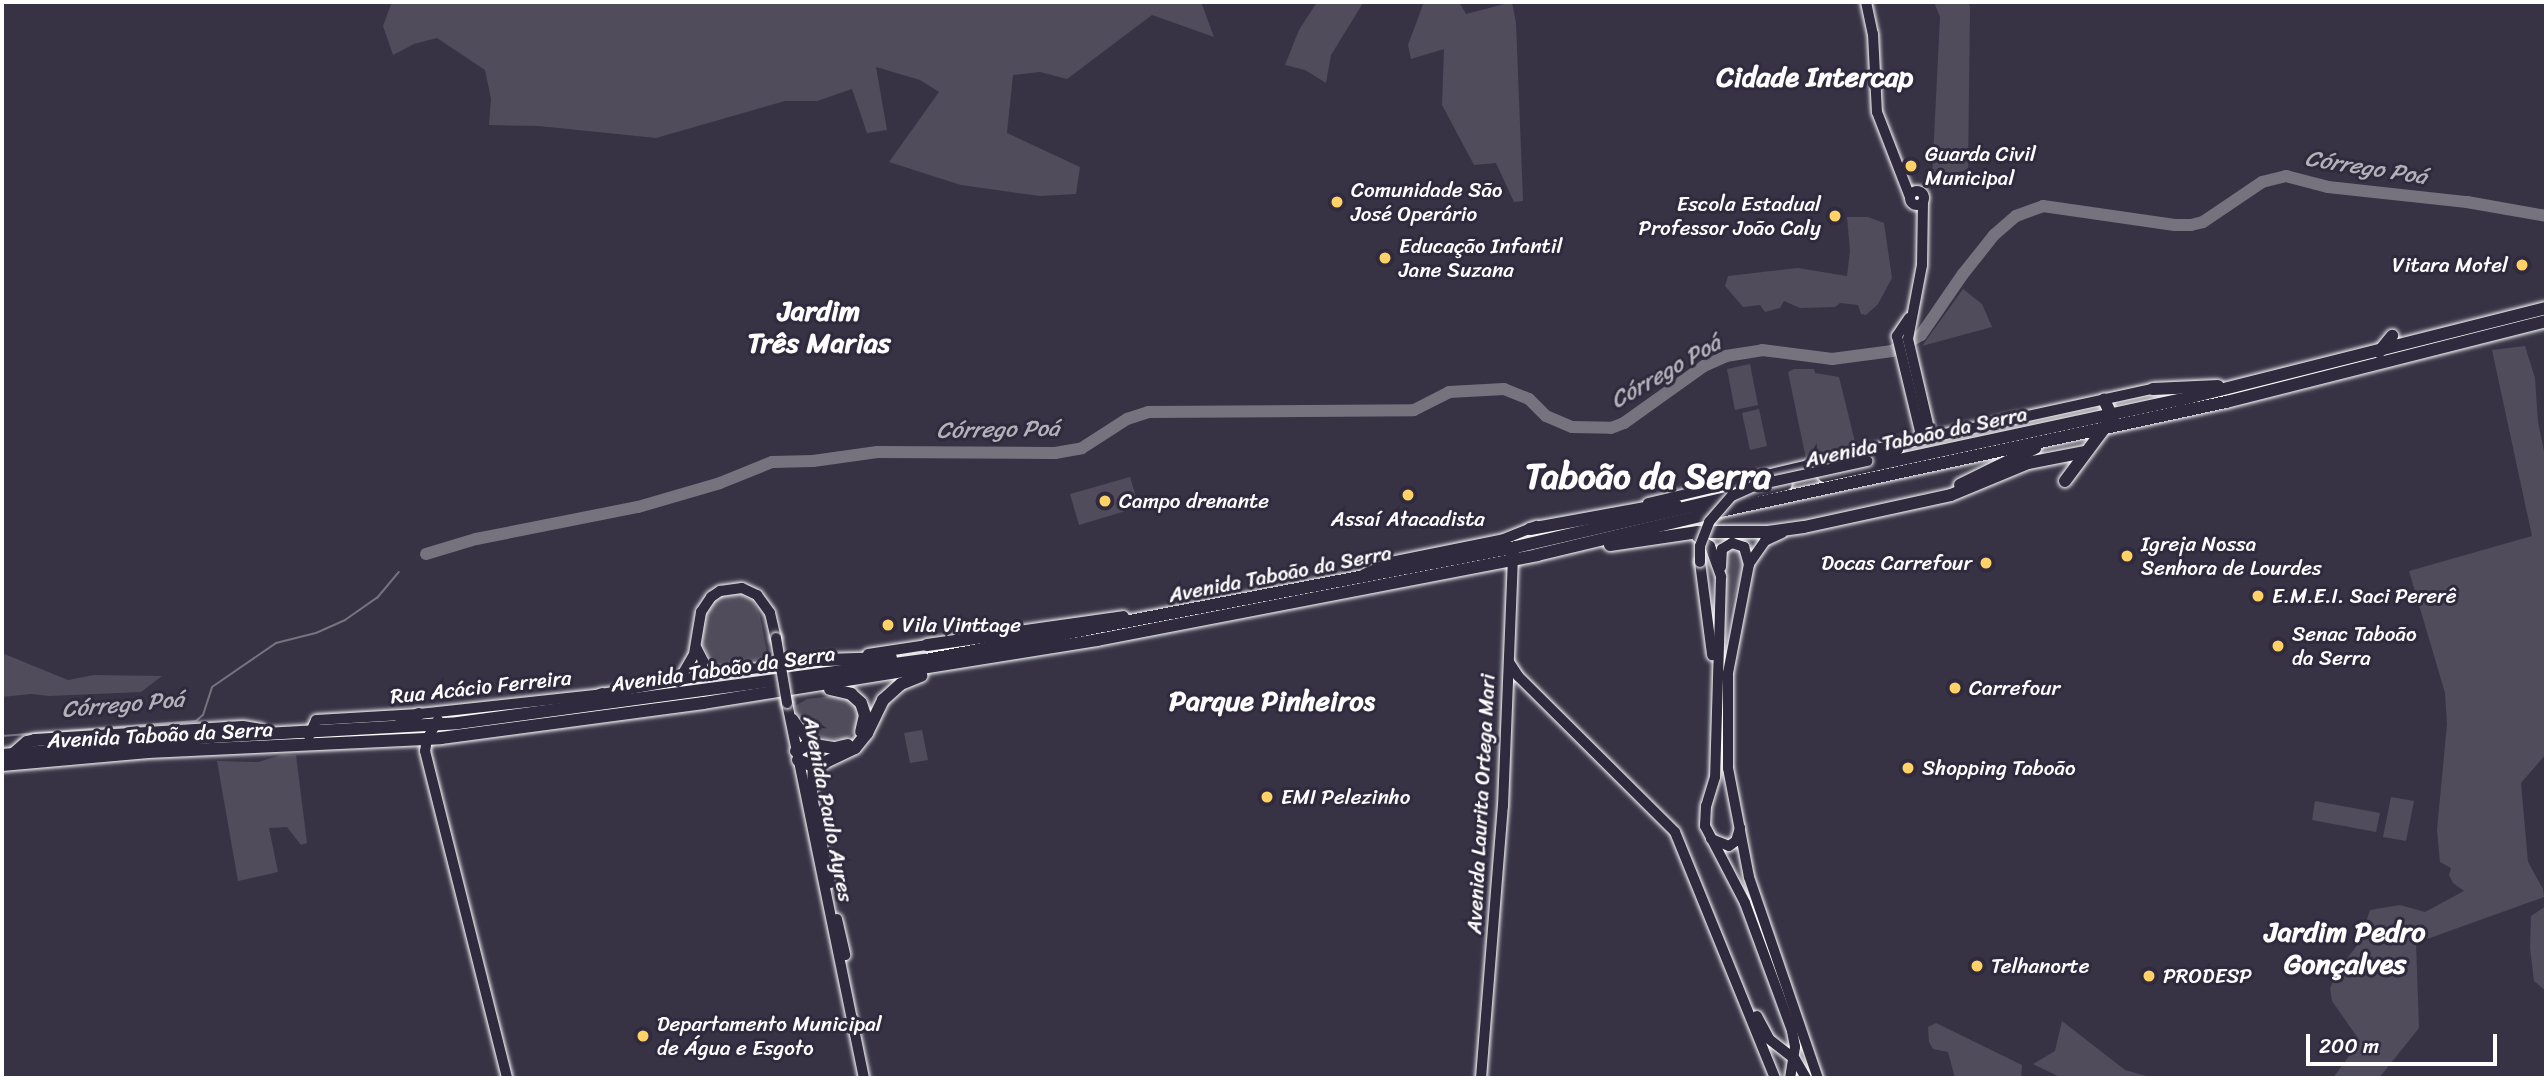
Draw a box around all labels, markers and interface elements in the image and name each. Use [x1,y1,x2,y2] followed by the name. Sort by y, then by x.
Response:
[1717,60,1913,94] district label: Cidade Intercap
[1925,141,2036,191] place label: Guarda Civil Municipal
[2303,145,2429,191] water label: Córrego Poá
[1903,158,1919,174] marker: Guarda Civil Municipal
[1351,177,1503,227] place label: Comunidade São José Operário
[1639,191,1821,241] place label: Escola Estadual Professor João Caly
[1329,194,1345,210] marker: Comunidade São José Operário
[1827,208,1843,224] marker: Escola Estadual Professor João Caly
[1399,233,1563,283] place label: Educação Infantil Jane Suzana
[1377,250,1393,266] marker: Educação Infantil Jane Suzana
[2392,252,2508,278] place label: Vitara Motel
[2514,257,2530,273] marker: Vitara Motel
[748,294,890,360] district label: Jardim Três Marias
[1606,329,1726,415] water label: Córrego Poá
[1803,401,2029,473] street label: Avenida Taboão da Serra
[936,415,1060,445] water label: Córrego Poá
[1525,455,1771,497] district label: Taboão da Serra
[1400,487,1416,503] marker: Assaí Atacadista
[1119,488,1269,514] place label: Campo drenante
[1097,493,1113,509] marker: Campo drenante
[1330,506,1486,532] place label: Assaí Atacadista
[2141,531,2320,581] place label: Igreja Nossa Senhora de Lourdes
[1167,540,1393,608] street label: Avenida Taboão da Serra
[2119,548,2135,564] marker: Igreja Nossa Senhora de Lourdes
[1822,550,1972,576] place label: Docas Carrefour
[1978,555,1994,571] marker: Docas Carrefour
[2272,583,2458,609] place label: E.M.E.I. Saci Pererê
[2250,588,2266,604] marker: E.M.E.I. Saci Pererê
[902,612,1020,638] place label: Vila Vinttage
[880,617,896,633] marker: Vila Vinttage
[2292,621,2417,671] place label: Senac Taboão da Serra
[2270,638,2286,654] marker: Senac Taboão da Serra
[609,641,837,697] street label: Avenida Taboão da Serra
[389,665,573,709] street label: Rua Acácio Ferreira
[1462,673,1500,935] street label: Avenida Laurita Ortega Mari
[1969,675,2060,701] place label: Carrefour
[1947,680,1963,696] marker: Carrefour
[1168,684,1376,718] district label: Parque Pinheiros
[60,686,186,724] water label: Córrego Poá
[798,715,858,903] street label: Avenida Paulo Ayres
[46,716,274,754] street label: Avenida Taboão da Serra
[1922,755,2076,781] place label: Shopping Taboão
[1900,760,1916,776] marker: Shopping Taboão
[1281,784,1411,810] place label: EMI Pelezinho
[1259,789,1275,805] marker: EMI Pelezinho
[2264,915,2426,981] district label: Jardim Pedro Gonçalves
[1991,953,2089,979] place label: Telhanorte
[1969,958,1985,974] marker: Telhanorte
[2163,963,2252,989] place label: PRODESP
[2141,968,2157,984] marker: PRODESP
[657,1011,882,1061] place label: Departamento Municipal de Água e Esgoto
[2310,1020,2501,1064] scale bar
[2319,1027,2379,1065] text: 200 m
[635,1028,651,1044] marker: Departamento Municipal de Água e Esgoto

